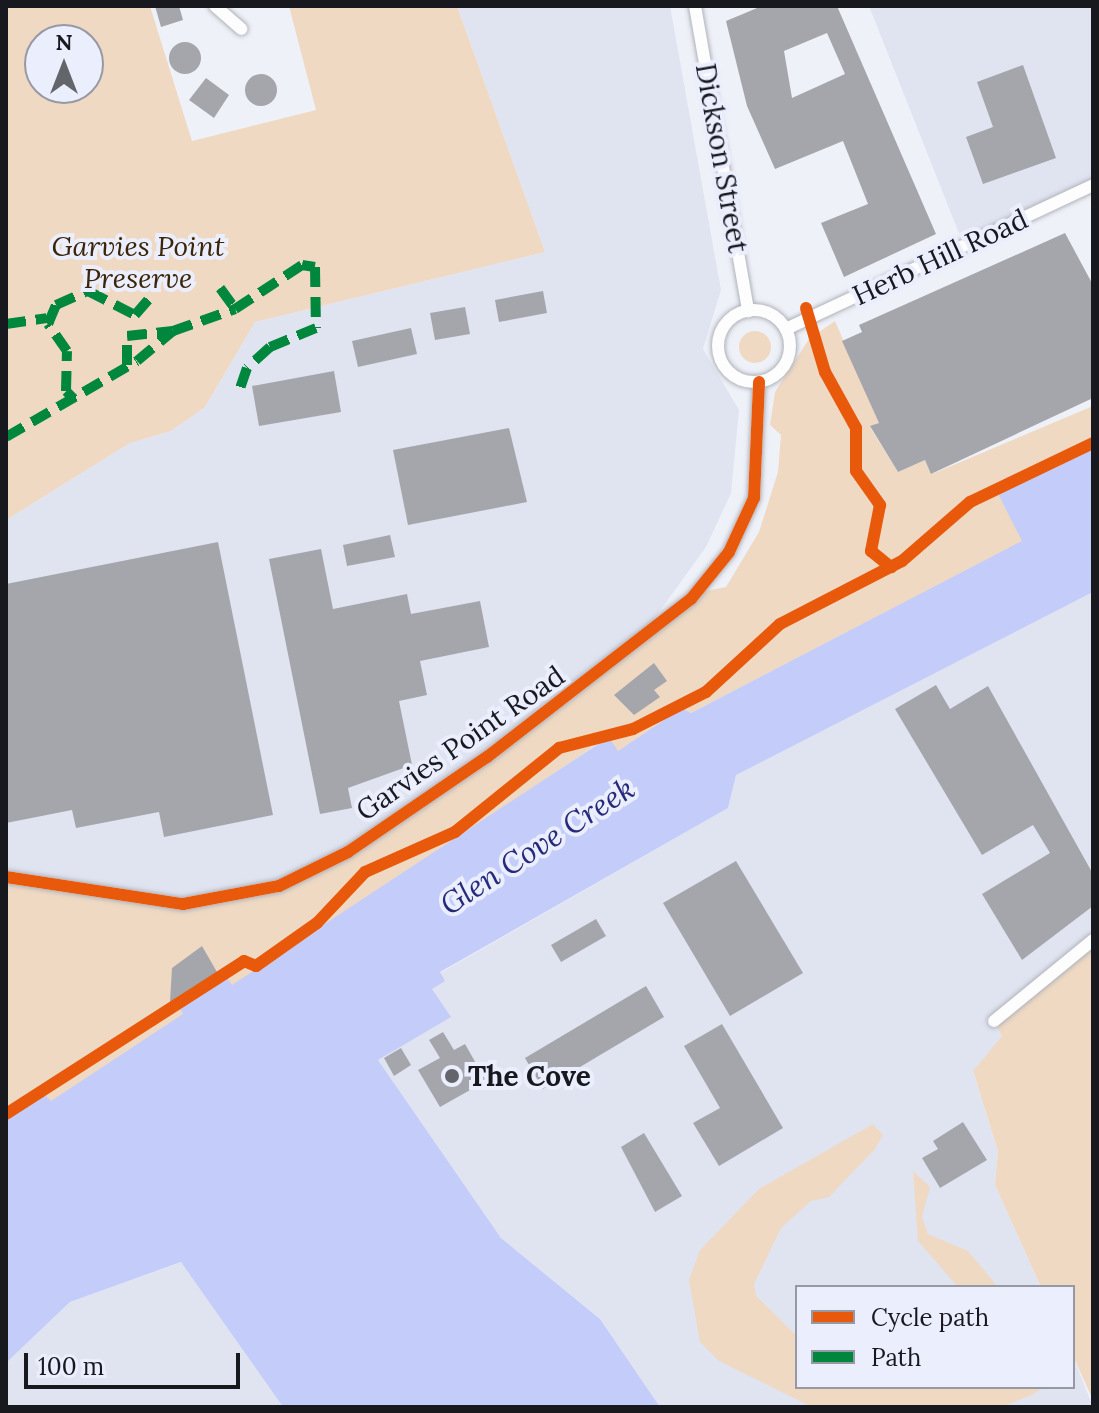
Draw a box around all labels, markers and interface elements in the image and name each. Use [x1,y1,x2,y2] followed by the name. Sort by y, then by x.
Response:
[24,24,104,104] north arrow
[55,28,73,56] text: N
[689,61,755,255] street label: Dickson Street
[847,202,1033,312] street label: Herb Hill Road
[51,229,225,295] park label: Garvies Point Preserve
[349,659,571,827] street label: Garvies Point Road
[433,770,641,922] water label: Glen Cove Creek
[468,1059,591,1093] place label: The Cove
[443,1067,461,1085] marker: The Cove
[795,1285,1075,1389] legend
[871,1302,989,1333] text: Cycle path
[28,1337,244,1387] scale bar
[871,1342,921,1373] text: Path
[38,1351,104,1382] text: 100 m

